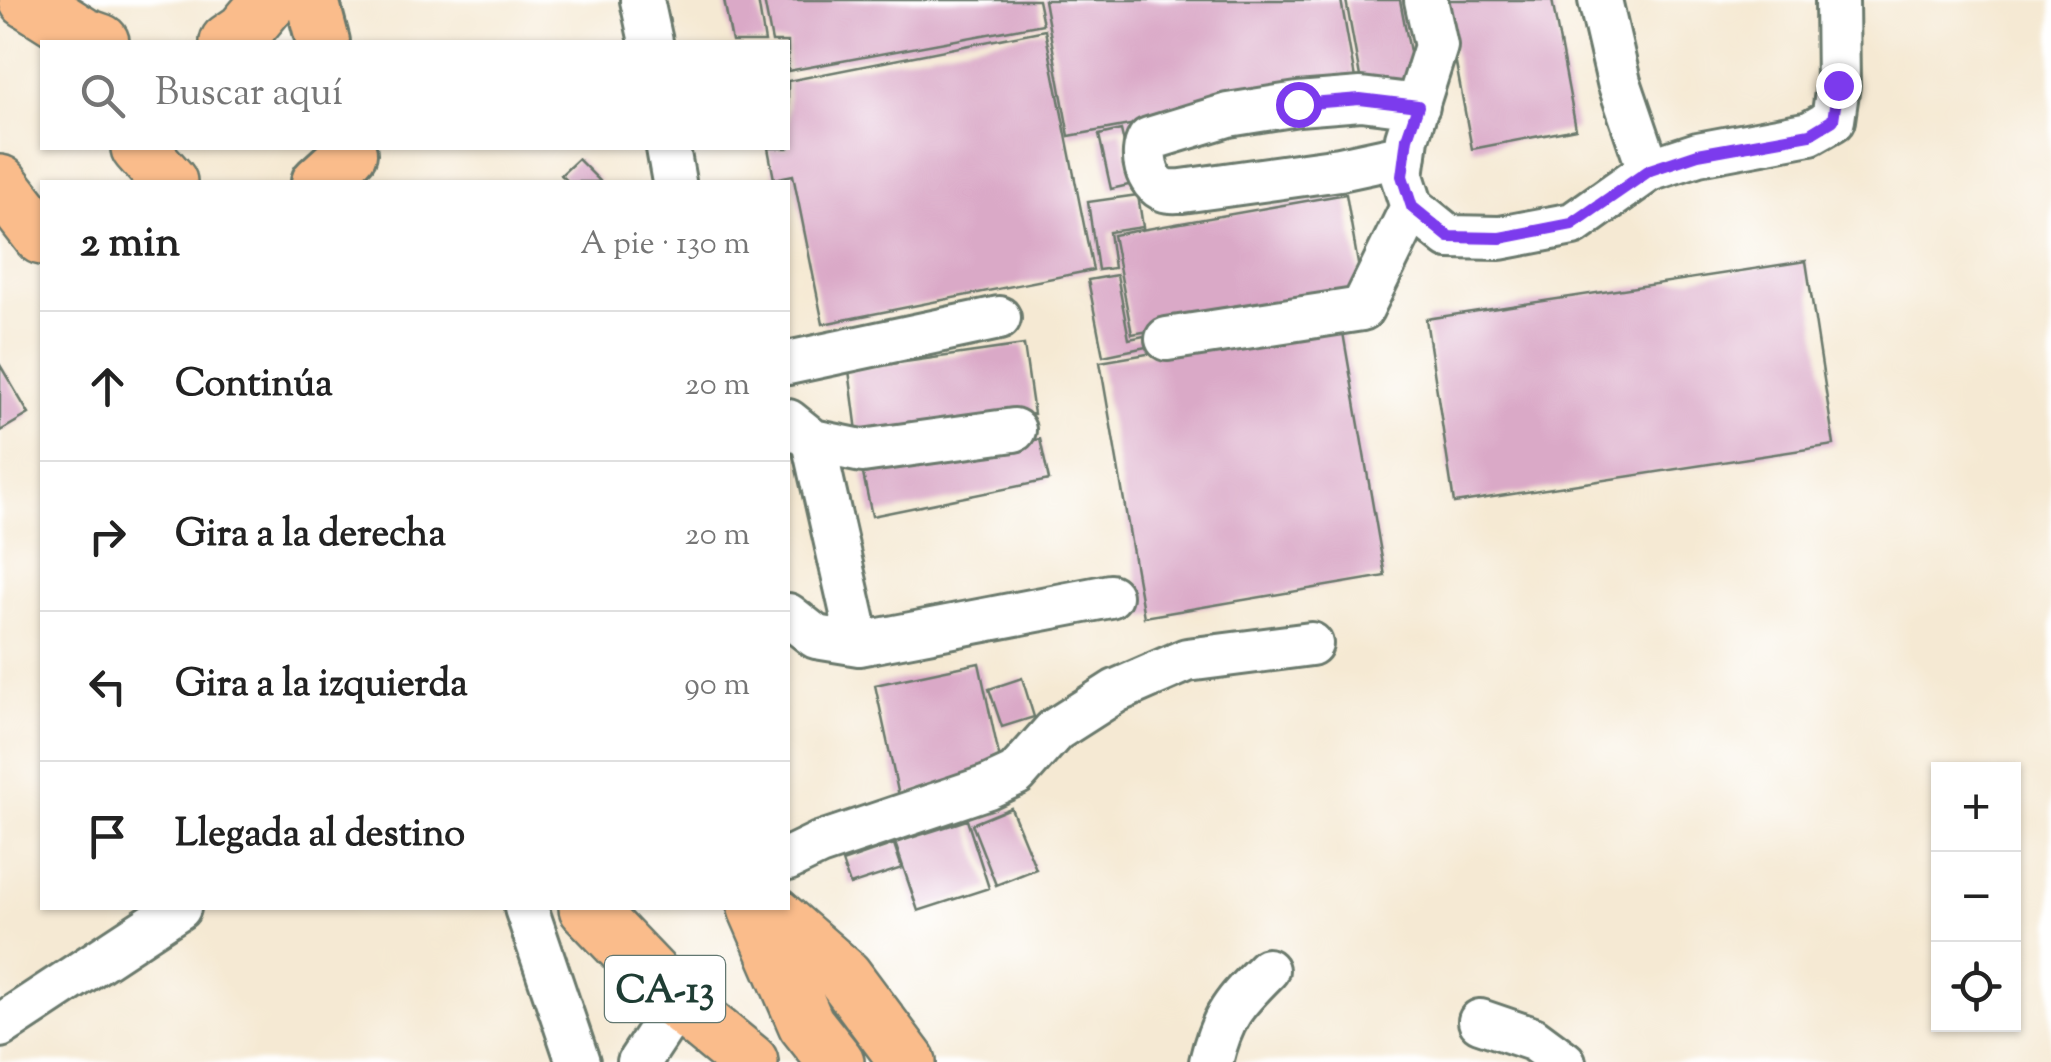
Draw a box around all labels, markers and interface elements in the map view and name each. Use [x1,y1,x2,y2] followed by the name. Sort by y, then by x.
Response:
[40,40,790,150] search box
[1816,63,1862,109] route end
[75,68,130,123] icon: search
[155,68,343,122] text: Buscar aquí
[1276,82,1322,128] route start
[80,215,180,275] text: 2 min
[580,222,750,268] text: A pie · 130 m
[80,359,135,414] icon: ahead
[175,359,333,413] text: Continúa
[685,363,750,409] text: 20 m
[80,509,135,564] icon: right
[175,509,446,563] text: Gira a la derecha
[685,513,750,559] text: 20 m
[80,659,135,714] icon: left
[175,659,468,713] text: Gira a la izquierda
[684,663,750,709] text: 90 m
[1931,762,2021,1032] map controls
[1931,762,2021,852] button: +
[80,809,135,864] icon: arrive
[175,809,465,863] text: Llegada al destino
[1931,852,2021,942] button: −
[1931,942,2021,1032] button: locate
[605,956,725,1022] road number: CA-13

